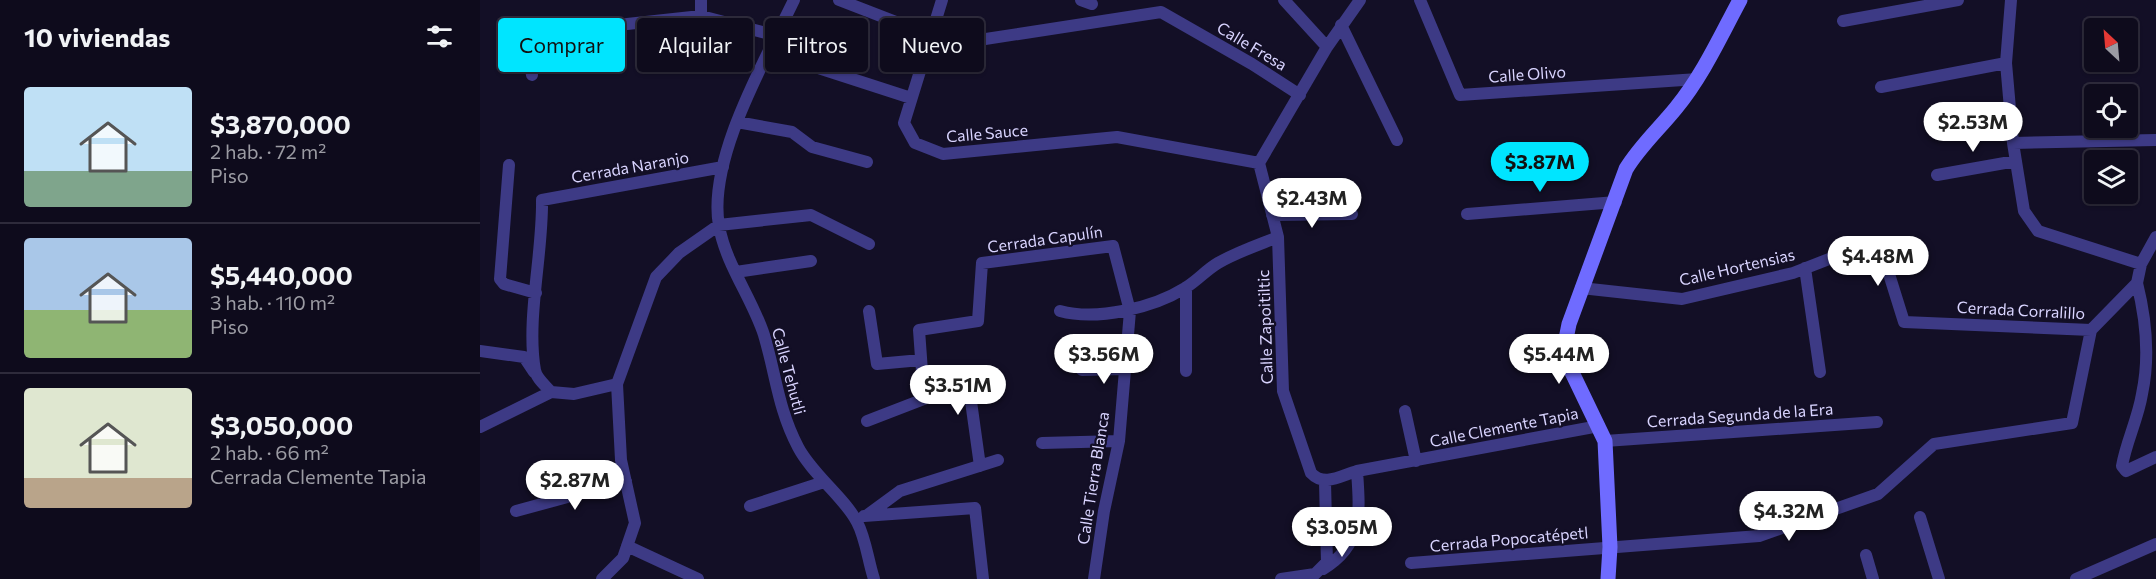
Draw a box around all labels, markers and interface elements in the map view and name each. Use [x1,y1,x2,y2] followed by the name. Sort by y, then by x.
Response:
[1214,17,1291,74] street label: Calle Fresa
[498,18,625,72] chip: Comprar
[637,18,753,72] chip: Alquilar
[765,18,868,72] chip: Filtros
[880,18,984,72] chip: Nuevo
[2084,18,2138,72] north arrow
[2084,18,2138,204] map controls
[423,20,456,53] icon: filters
[24,21,170,52] text: 10 viviendas
[1488,61,1566,86] street label: Calle Olivo
[2084,84,2138,138] button: locate
[1924,102,2022,153] pin: $2.53M
[210,108,351,139] text: $3,870,000
[1938,109,2008,133] text: $2.53M
[72,111,144,183] icon: home
[945,119,1029,146] street label: Calle Sauce
[210,139,326,163] text: 2 hab. · 72 m²
[1491,142,1589,193] pin: $3.87M
[570,147,690,186] street label: Cerrada Naranjo
[1505,149,1575,173] text: $3.87M
[2084,150,2138,204] button: layers
[210,163,249,187] text: Piso
[1263,178,1361,229] pin: $2.43M
[1276,185,1348,209] text: $2.43M
[986,221,1104,256] street label: Cerrada Capulín
[1829,236,1927,287] pin: $4.48M
[1842,243,1914,267] text: $4.48M
[1677,244,1797,289] street label: Calle Hortensias
[210,259,353,290] text: $5,440,000
[72,262,144,334] icon: home
[1253,269,1276,385] street label: Calle Zapoitiltic
[210,290,335,314] text: 3 hab. · 110 m²
[1956,297,2086,322] street label: Cerrada Corralillo
[210,314,249,338] text: Piso
[769,325,810,416] street label: Calle Tehutli
[1055,334,1153,385] pin: $3.56M
[1510,334,1608,385] pin: $5.44M
[1068,341,1140,365] text: $3.56M
[1523,341,1595,365] text: $5.44M
[909,365,1007,416] pin: $3.51M
[924,372,992,396] text: $3.51M
[1646,399,1834,430] street label: Cerrada Segunda de la Era
[1428,403,1580,450] street label: Calle Clemente Tapia
[210,409,353,440] text: $3,050,000
[1073,410,1112,546] street label: Calle Tierra Blanca
[72,412,144,484] icon: home
[210,440,329,464] text: 2 hab. · 66 m²
[526,460,624,511] pin: $2.87M
[210,464,427,488] text: Cerrada Clemente Tapia
[540,467,610,491] text: $2.87M
[1740,491,1838,542] pin: $4.32M
[1753,498,1825,522] text: $4.32M
[1293,507,1391,558] pin: $3.05M
[1306,514,1378,538] text: $3.05M
[1429,522,1589,555] street label: Cerrada Popocatépetl

